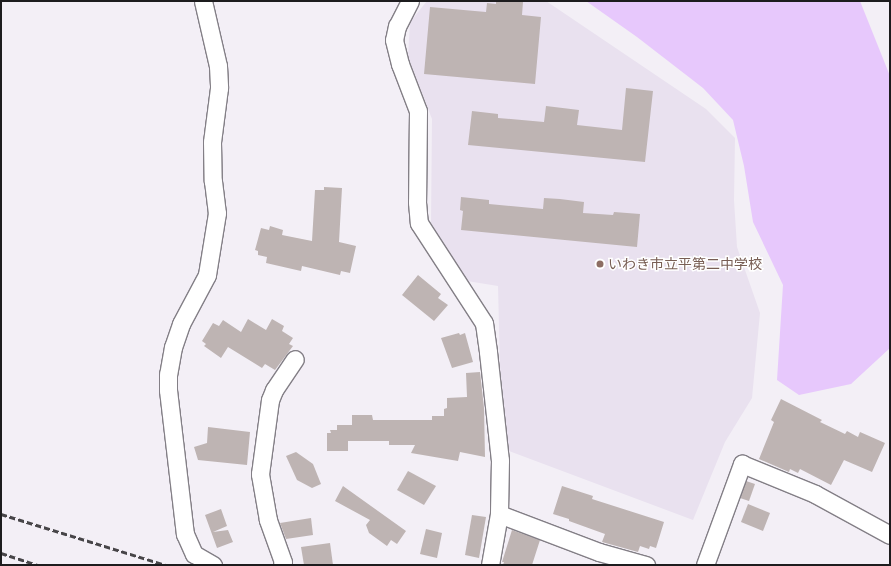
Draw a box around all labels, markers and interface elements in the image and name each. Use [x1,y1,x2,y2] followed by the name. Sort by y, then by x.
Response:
[608,256,762,272] place label: いわき市立平第二中学校
[595,259,605,269] marker: いわき市立平第二中学校

